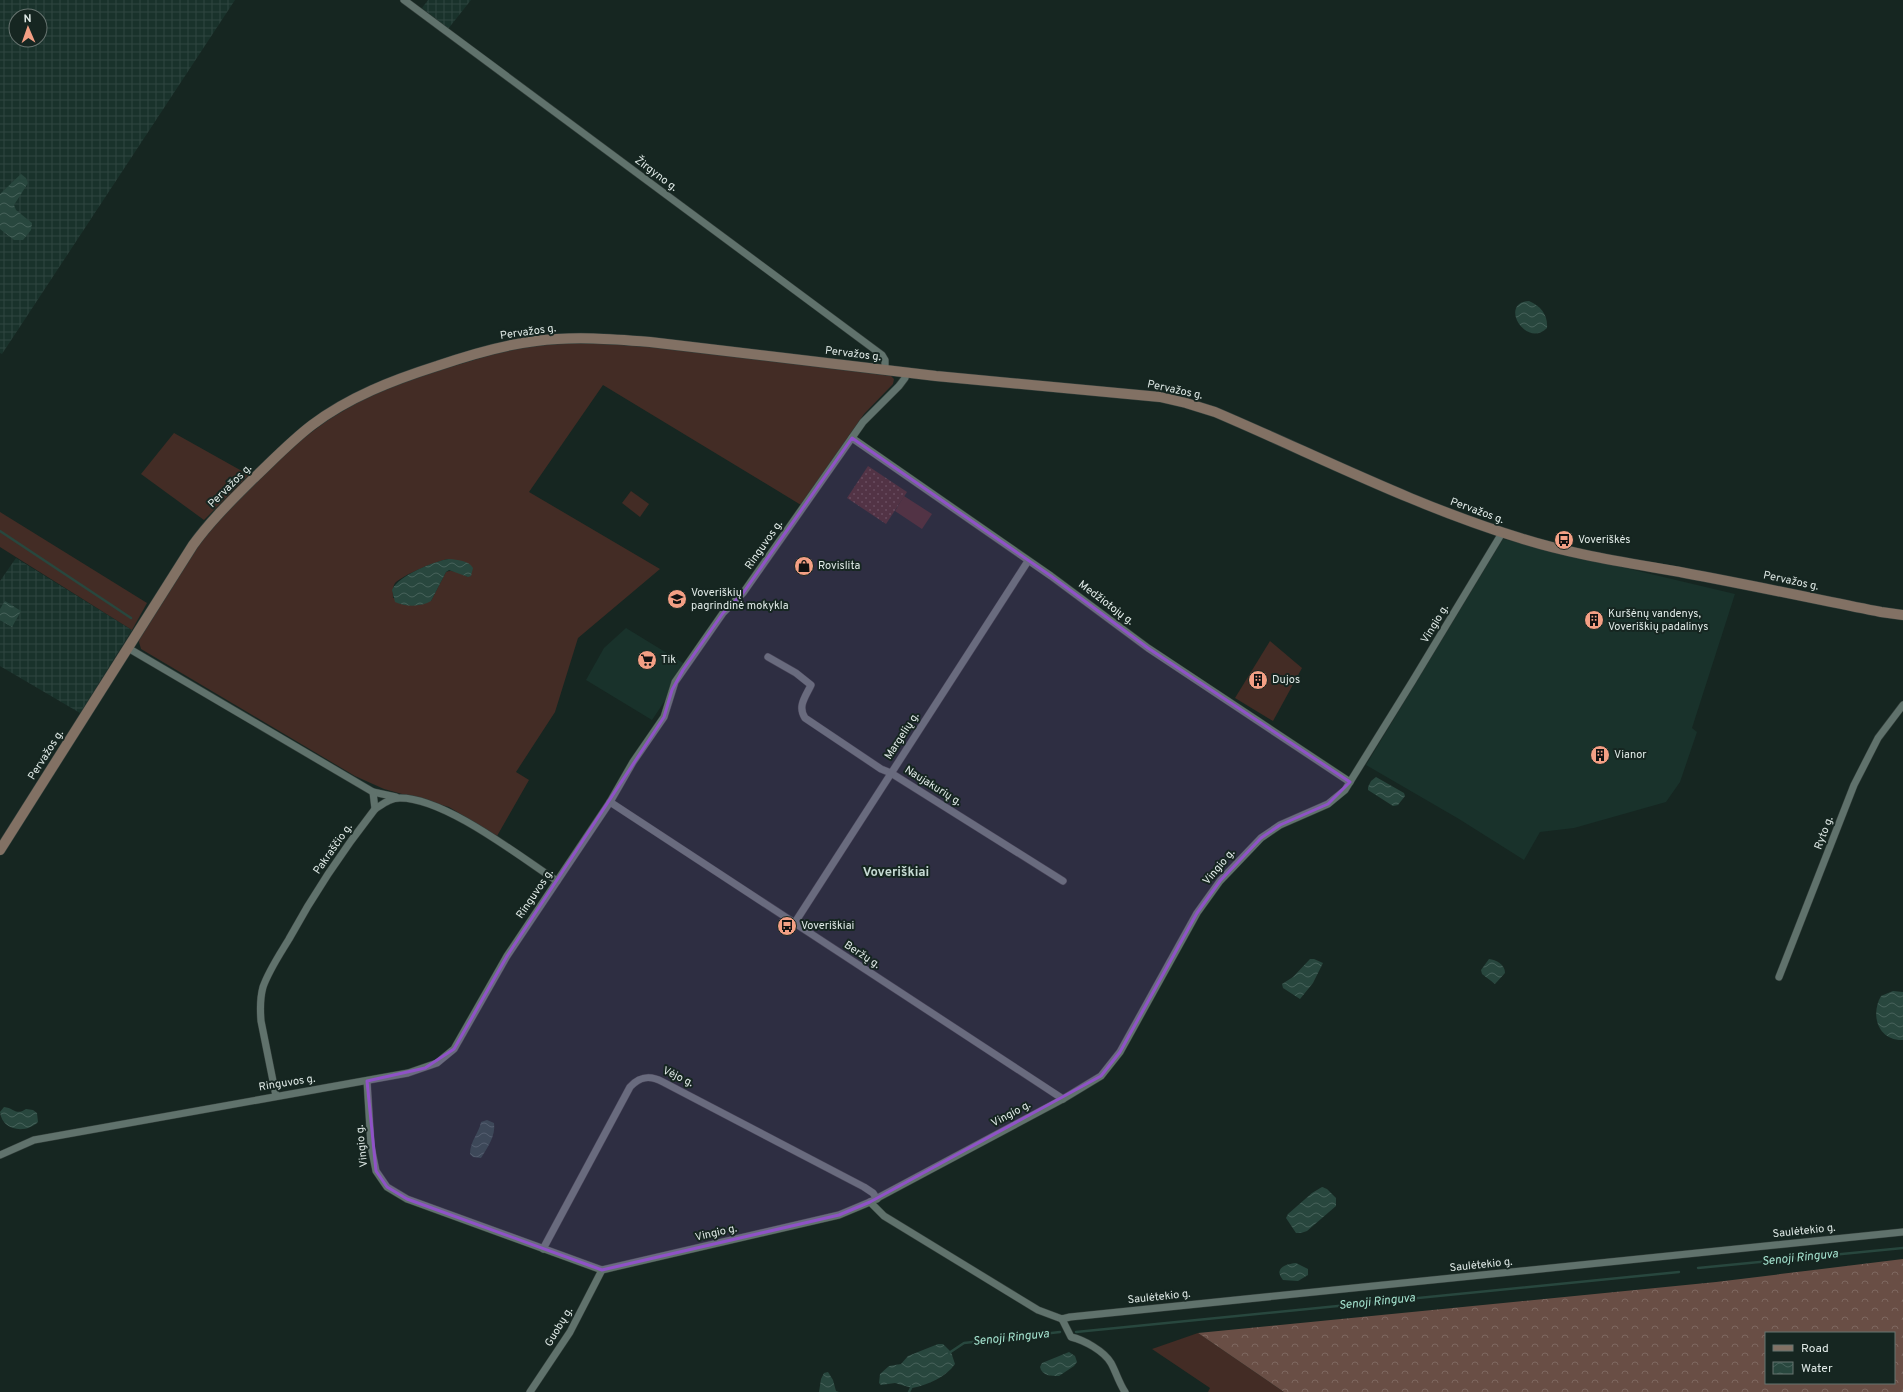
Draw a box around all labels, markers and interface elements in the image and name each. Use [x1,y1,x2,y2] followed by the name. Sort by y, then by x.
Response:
[8,8,48,48] north arrow
[23,12,32,26] text: N
[632,153,681,195] street label: Žirgyno g.
[499,321,557,343] street label: Pervažos g.
[824,344,882,364] street label: Pervažos g.
[1146,377,1204,403] street label: Pervažos g.
[205,461,255,511] street label: Pervažos g.
[1448,495,1506,527] street label: Pervažos g.
[742,518,786,572] street label: Ringuvos g.
[1553,529,1575,551] bus stop icon: Voveriškės
[1578,533,1630,547] place label: Voveriškės
[793,555,815,577] shop icon: Rovislita
[818,559,860,573] place label: Rovislita
[1762,568,1820,594] street label: Pervažos g.
[1075,578,1137,628] street label: Medžiotojų g.
[691,586,789,613] place label: Voveriškių pagrindinė mokykla
[666,588,688,610] school or university icon: Voveriškių pagrindinė mokykla
[1418,602,1452,646] street label: Vingio g.
[1608,607,1708,634] place label: Kuršėnų vandenys, Voveriškių padalinys
[1583,609,1605,631] building icon: Kuršėnų vandenys, Voveriškių padalinys
[636,649,658,671] supermarket icon: Tik
[661,653,676,667] place label: Tik
[1247,669,1269,691] building icon: Dujos
[1272,673,1300,687] place label: Dujos
[882,710,922,762] street label: Margelių g.
[25,727,67,783] street label: Pervažos g.
[1589,744,1611,766] building icon: Vianor
[1614,748,1647,762] place label: Vianor
[902,763,964,809] street label: Naujakurių g.
[1811,814,1837,852] street label: Ryto g.
[310,821,356,877] street label: Pakraščio g.
[1200,846,1238,888] street label: Vingio g.
[863,865,929,881] district label: Voveriškiai
[513,866,557,922] street label: Ringuvos g.
[776,915,798,937] bus stop icon: Voveriškiai
[801,919,854,933] place label: Voveriškiai
[841,938,883,972] street label: Beržų g.
[660,1064,696,1090] street label: Vėjo g.
[258,1072,316,1094] street label: Ringuvos g.
[989,1098,1033,1130] street label: Vingio g.
[353,1124,371,1168] street label: Vingio g.
[694,1221,738,1245] street label: Vingio g.
[1772,1221,1836,1241] street label: Saulėtekio g.
[1761,1246,1840,1270] water label: Senoji Ringuva
[1449,1255,1513,1275] street label: Saulėtekio g.
[1127,1287,1191,1307] street label: Saulėtekio g.
[1338,1290,1417,1314] water label: Senoji Ringuva
[542,1305,576,1349] street label: Guobų g.
[972,1326,1051,1350] water label: Senoji Ringuva
[1765,1332,1895,1384] legend
[1801,1341,1829,1357] text: Road
[1801,1361,1833,1377] text: Water

